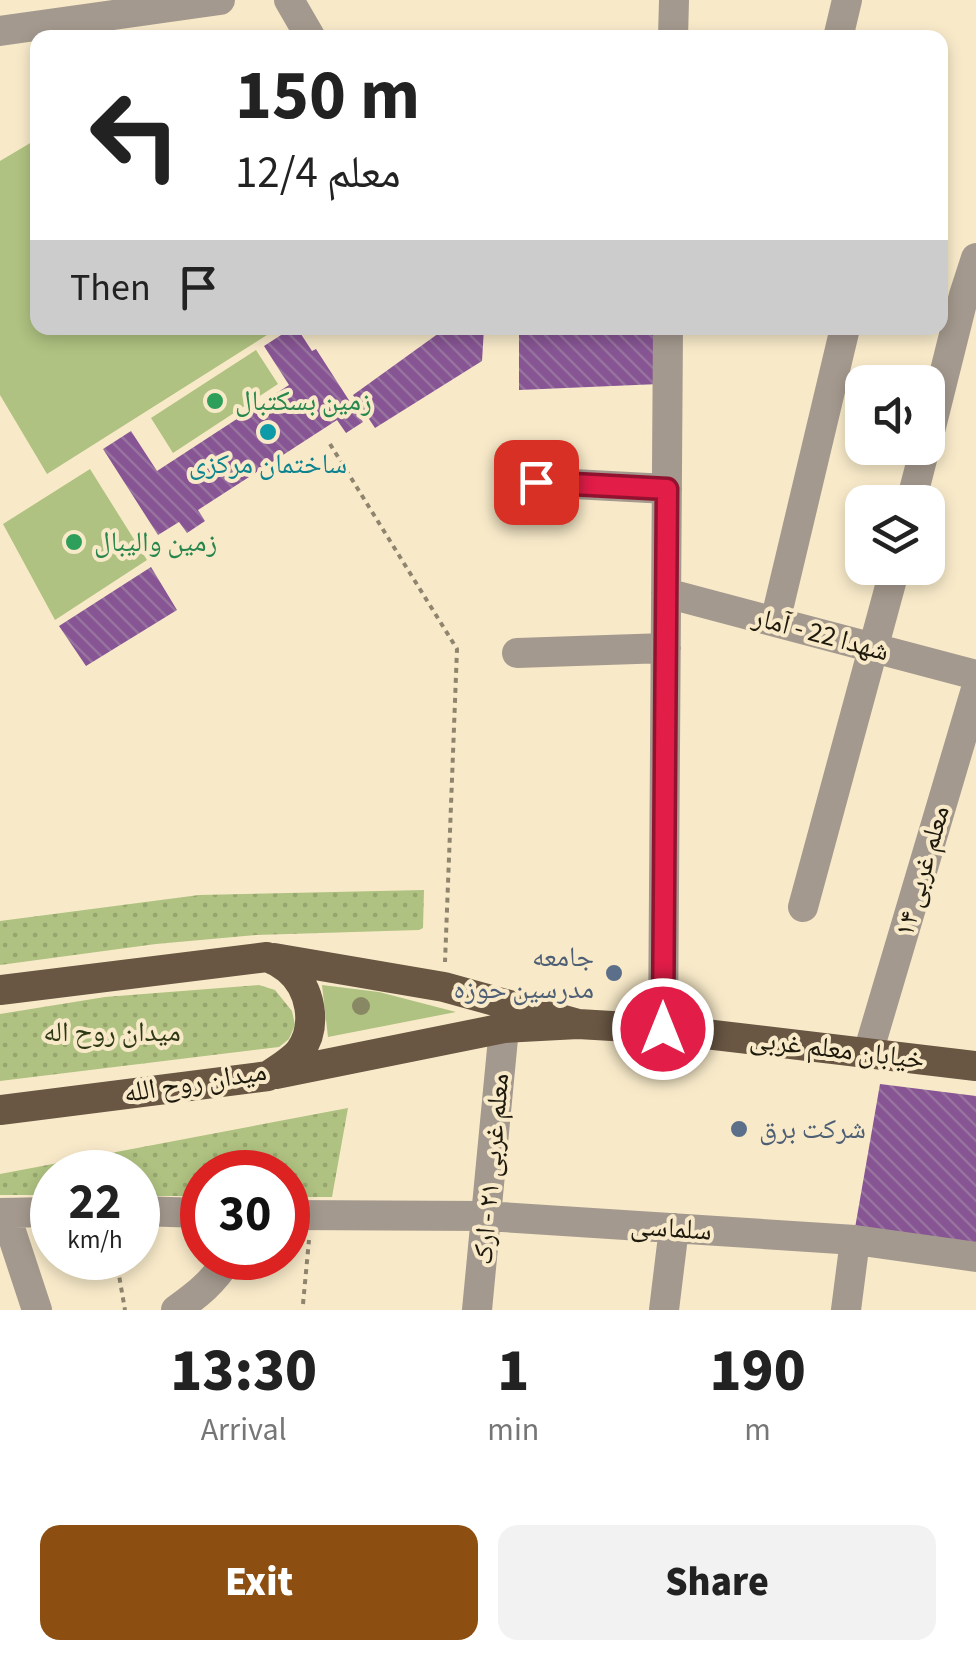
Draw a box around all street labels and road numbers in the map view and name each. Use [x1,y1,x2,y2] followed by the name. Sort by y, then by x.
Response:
[747,596,894,671] street label: شهدا 22 - آمار
[884,801,960,941] street label: معلم غربی ۱۴
[747,1018,927,1080] street label: خیابان معلم غربی
[121,1051,269,1113] street label: میدان روح الله
[463,1071,519,1267] street label: معلم غربی ۲۱ - ارک
[629,1205,713,1251] street label: سلماسی

